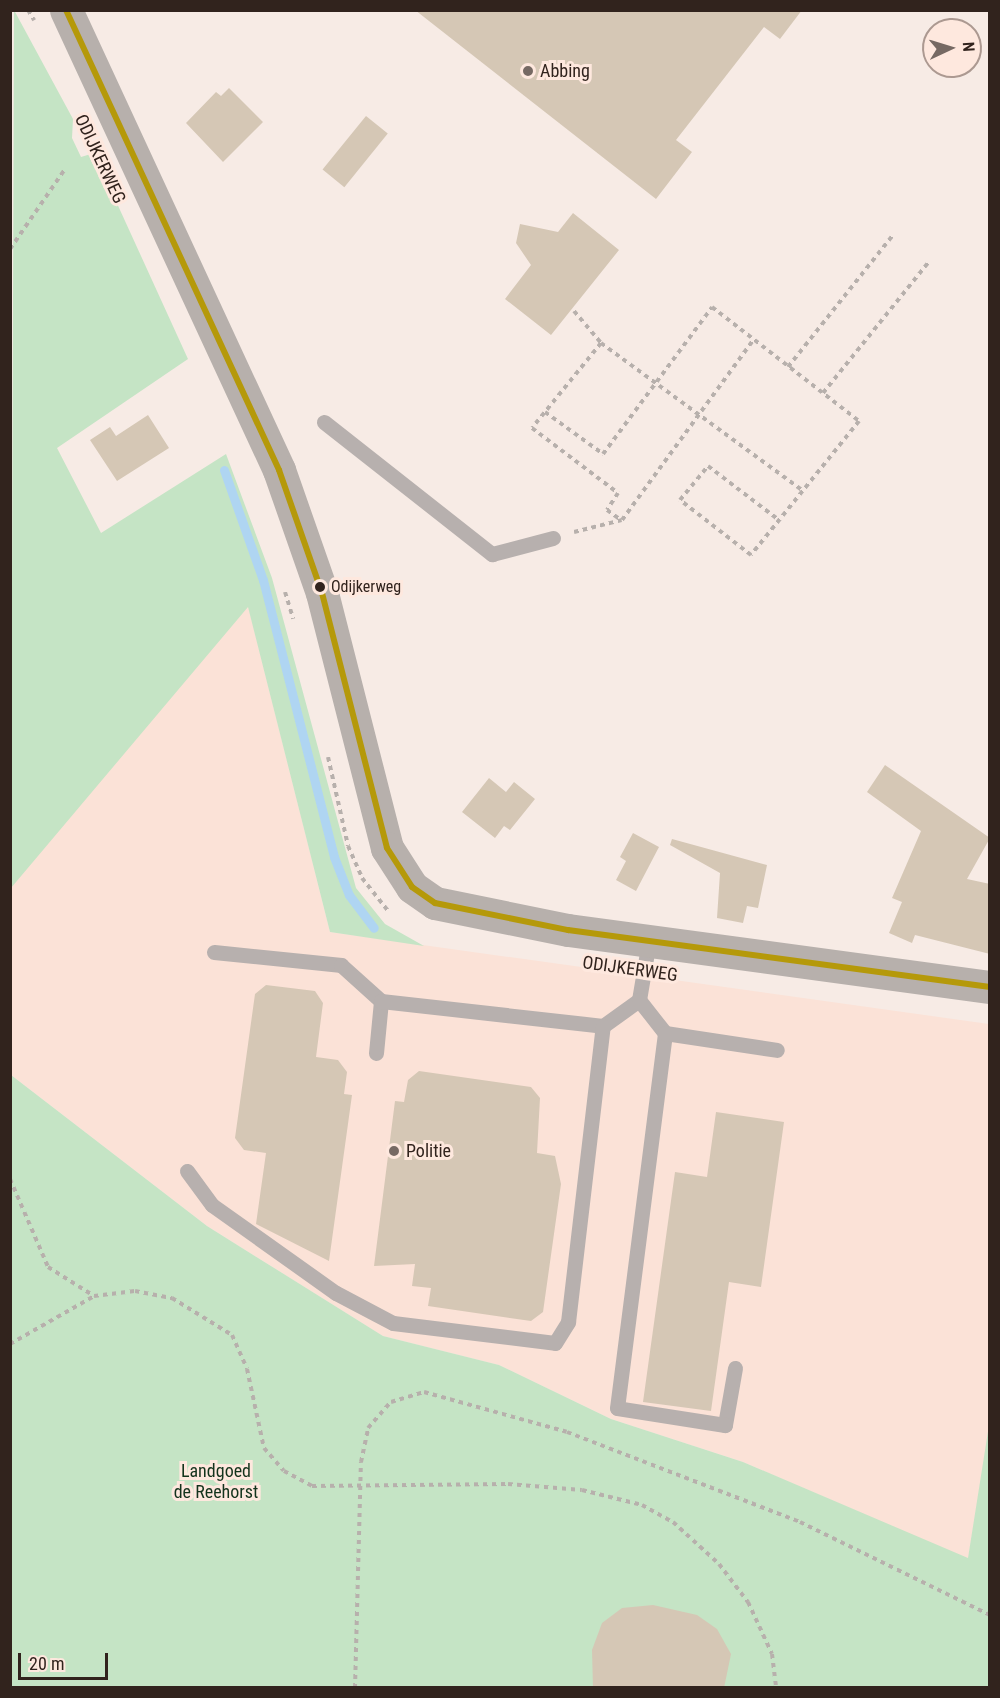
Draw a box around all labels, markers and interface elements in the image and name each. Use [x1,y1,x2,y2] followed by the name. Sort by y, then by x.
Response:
[922,18,982,78] north arrow
[959,41,978,52] text: N
[540,60,590,82] place label: Abbing
[521,64,535,78] marker: Abbing
[70,111,130,207] street label: ODIJKERWEG
[331,577,401,597] place label: Odijkerweg
[314,581,326,593] marker: Odijkerweg
[581,952,679,986] street label: ODIJKERWEG
[406,1140,451,1162] place label: Politie
[387,1144,401,1158] marker: Politie
[174,1461,258,1504] park label: Landgoed de Reehorst
[21,1641,111,1679] scale bar
[29,1653,64,1674] text: 20 m

